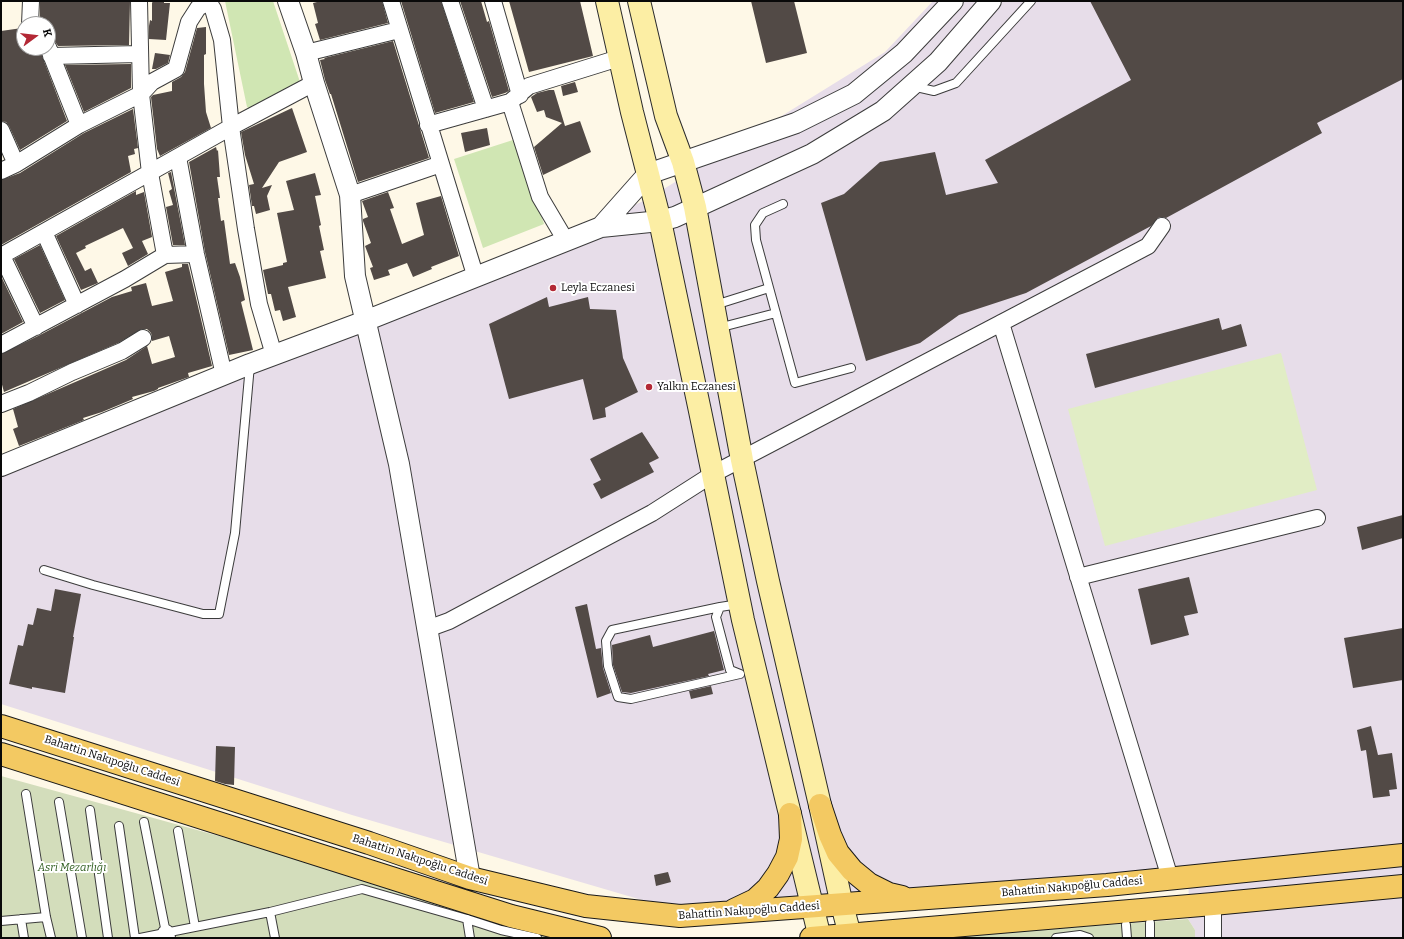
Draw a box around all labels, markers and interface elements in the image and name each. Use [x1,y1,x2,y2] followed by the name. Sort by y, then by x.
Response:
[16,16,56,56] north arrow
[40,28,54,39] text: K
[561,281,635,295] place label: Leyla Eczanesi
[548,283,558,293] marker: Leyla Eczanesi
[657,380,736,394] place label: Yalkın Eczanesi
[644,382,654,392] marker: Yalkın Eczanesi
[43,733,181,789] street label: Bahattin Nakıpoğlu Caddesi
[351,832,489,888] street label: Bahattin Nakıpoğlu Caddesi
[38,861,106,875] park label: Asri Mezarlığı
[1001,874,1143,900] street label: Bahattin Nakıpoğlu Caddesi
[678,899,820,923] street label: Bahattin Nakıpoğlu Caddesi

